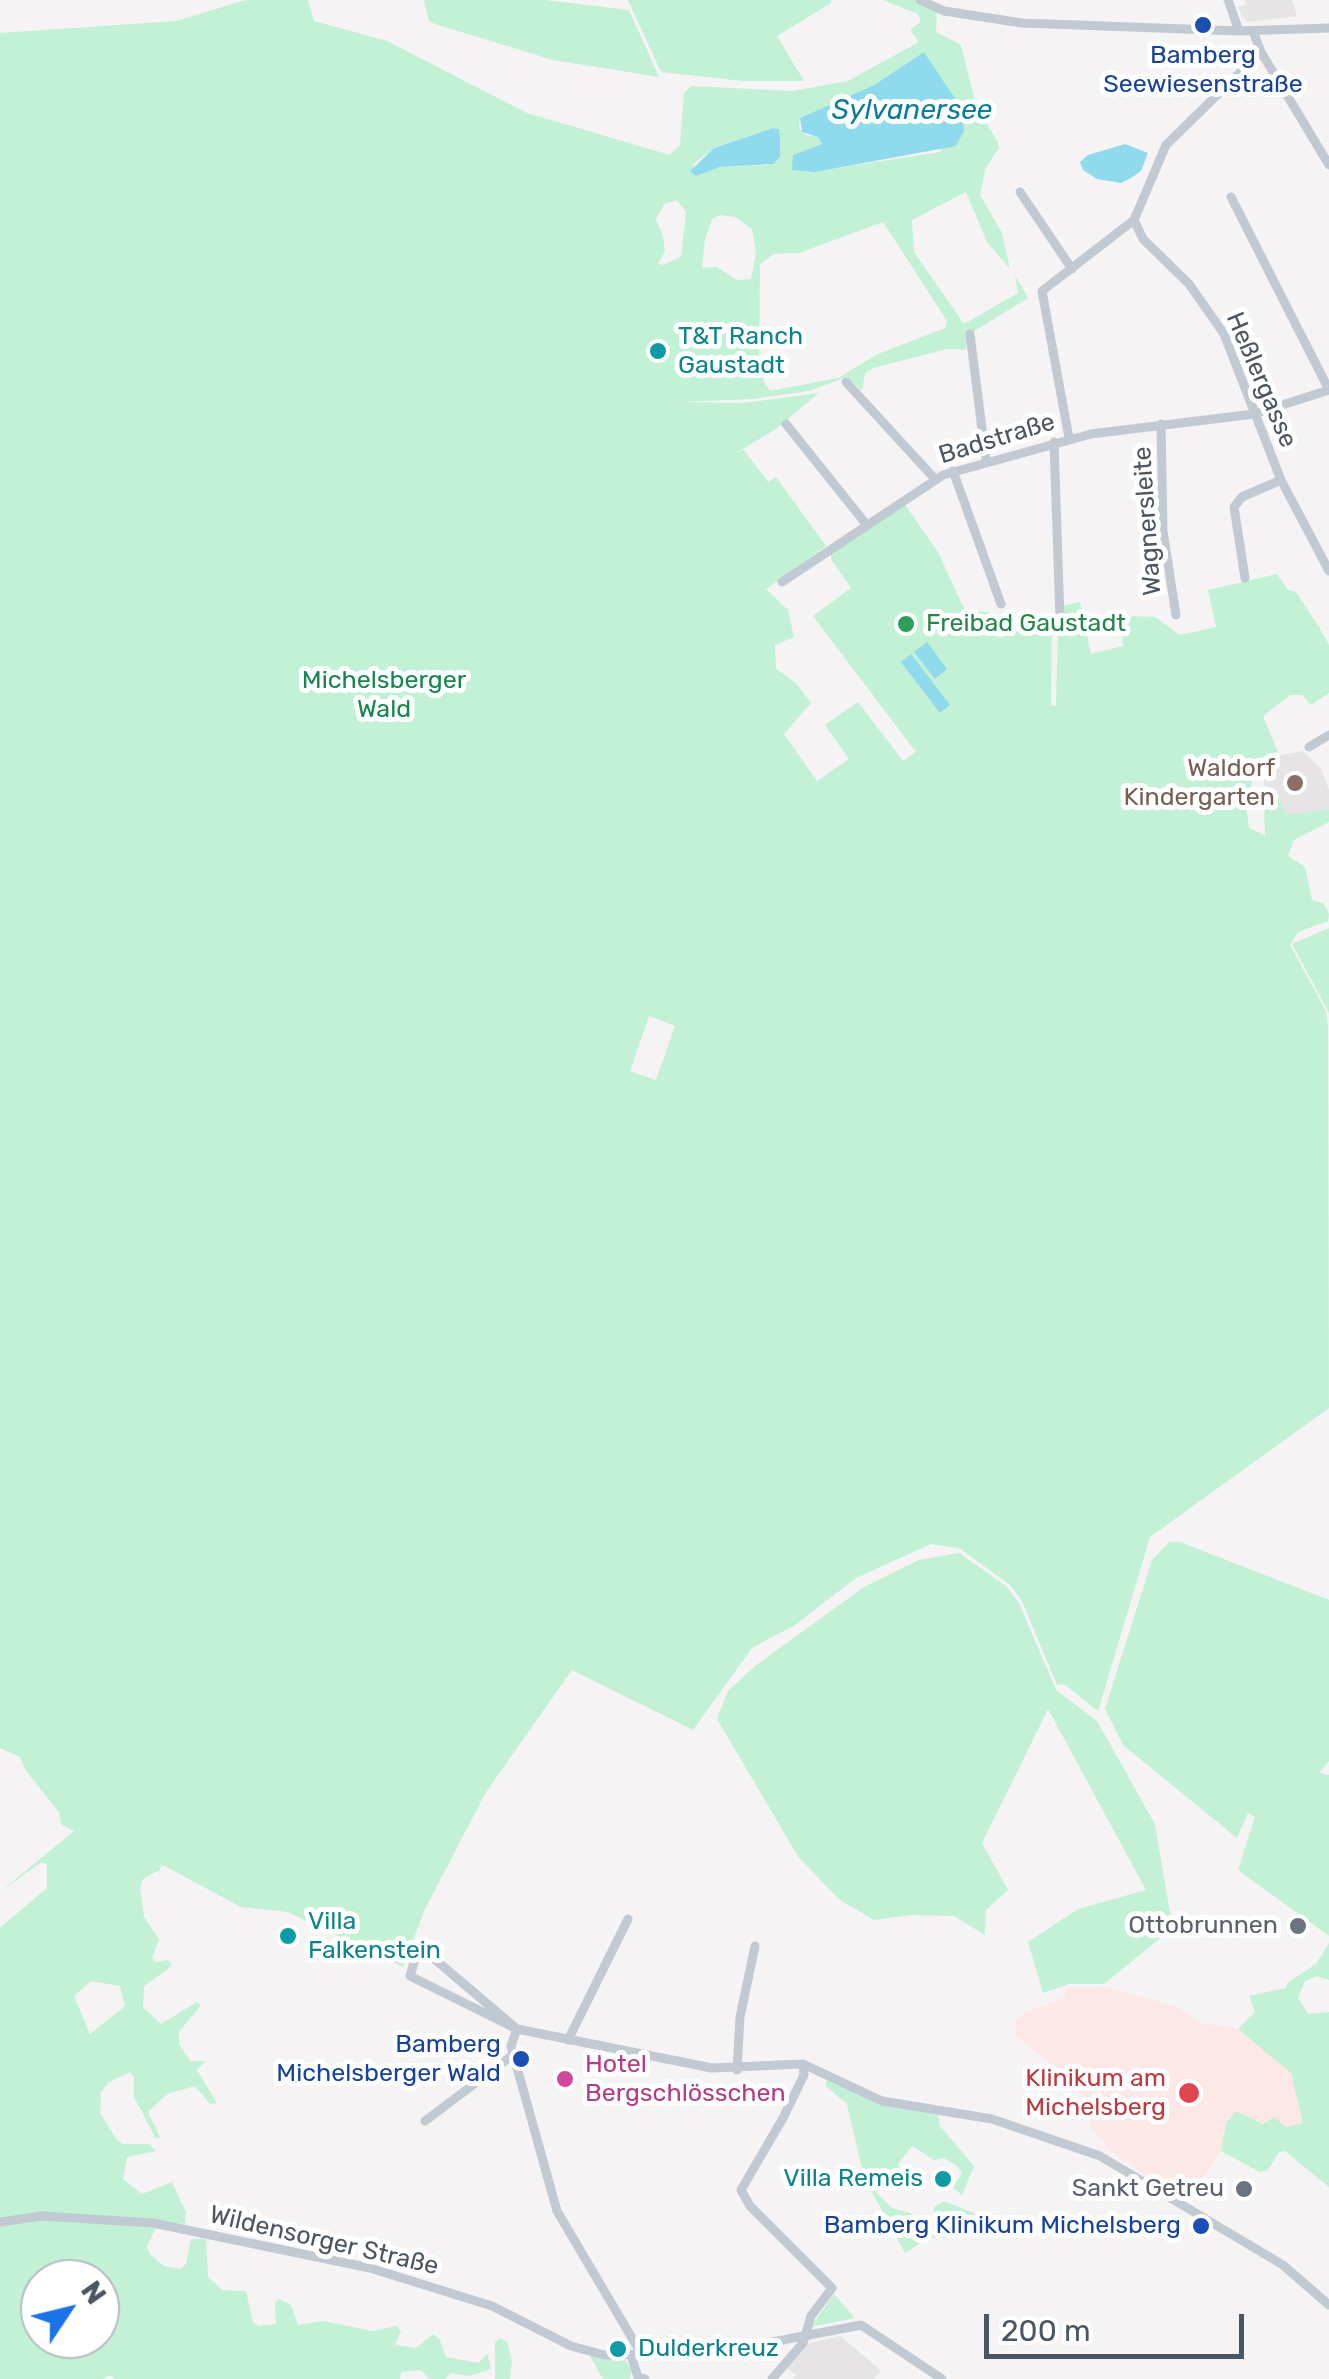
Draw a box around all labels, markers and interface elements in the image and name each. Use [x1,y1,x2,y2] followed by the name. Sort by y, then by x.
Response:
[1192,14,1214,36] marker: Bamberg Seewiesenstraße
[1103,41,1303,100] place label: Bamberg Seewiesenstraße
[832,94,992,128] water label: Sylvanersee
[1219,308,1303,452] street label: Heßlergasse
[678,322,803,381] place label: T&T Ranch Gaustadt
[647,340,669,362] marker: T&T Ranch Gaustadt
[935,407,1059,471] street label: Badstraße
[1128,445,1168,597] street label: Wagnersleite
[926,609,1126,639] place label: Freibad Gaustadt
[895,613,917,635] marker: Freibad Gaustadt
[302,666,466,725] park label: Michelsberger Wald
[1124,754,1275,813] place label: Waldorf Kindergarten
[1284,772,1306,794] marker: Waldorf Kindergarten
[308,1907,441,1966] place label: Villa Falkenstein
[1128,1911,1278,1941] place label: Ottobrunnen
[1287,1915,1309,1937] marker: Ottobrunnen
[277,1925,299,1947] marker: Villa Falkenstein
[276,2030,501,2089] place label: Bamberg Michelsberger Wald
[510,2048,532,2070] marker: Bamberg Michelsberger Wald
[585,2050,786,2109] place label: Hotel Bergschlösschen
[1025,2064,1166,2123] place label: Klinikum am Michelsberg
[554,2068,576,2090] marker: Hotel Bergschlösschen
[1176,2080,1202,2106] marker: Klinikum am Michelsberg
[783,2164,923,2194] place label: Villa Remeis
[932,2168,954,2190] marker: Villa Remeis
[1072,2174,1224,2204] place label: Sankt Getreu
[1233,2178,1255,2200] marker: Sankt Getreu
[207,2200,441,2282] street label: Wildensorger Straße
[824,2211,1181,2241] place label: Bamberg Klinikum Michelsberg
[1190,2215,1212,2237] marker: Bamberg Klinikum Michelsberg
[20,2259,120,2359] north arrow
[74,2275,113,2310] text: N
[989,2294,1249,2356] scale bar
[1001,2313,1091,2349] text: 200 m
[638,2334,779,2364] place label: Dulderkreuz
[607,2338,629,2360] marker: Dulderkreuz

